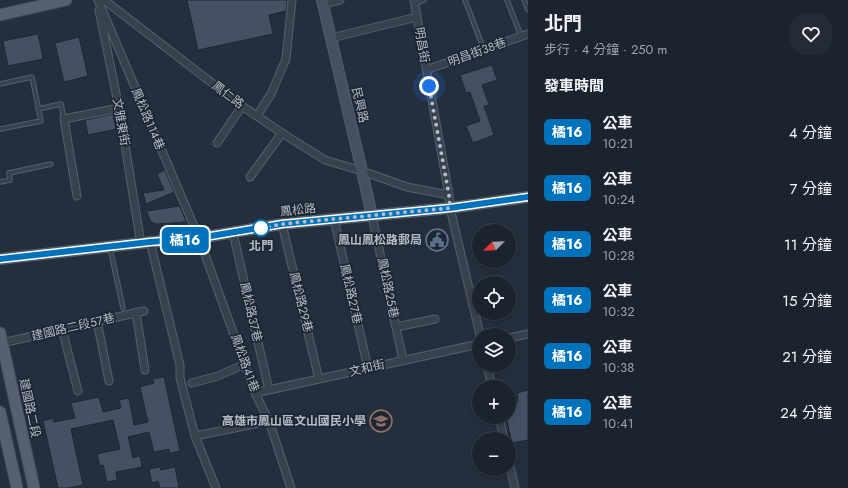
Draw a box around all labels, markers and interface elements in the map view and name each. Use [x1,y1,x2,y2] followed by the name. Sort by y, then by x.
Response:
[544,10,582,37] text: 北門
[790,13,832,55] button: heart
[410,26,434,64] street label: 明昌街
[445,33,509,71] street label: 明昌街38巷
[544,40,667,59] text: 步行 · 4 分鐘 · 250 m
[544,75,604,97] text: 發車時間
[419,76,439,96] your location
[208,77,248,113] street label: 鳳仁路
[127,85,169,153] street label: 鳳松路114巷
[347,85,373,125] street label: 民興路
[108,97,134,147] street label: 文雅東街
[603,112,633,134] text: 公車
[552,122,583,142] text: 橘16
[789,122,832,144] text: 4 分鐘
[603,134,633,153] text: 10:21
[603,168,633,190] text: 公車
[552,178,583,198] text: 橘16
[790,178,832,200] text: 7 分鐘
[603,190,635,209] text: 10:24
[279,199,317,221] street label: 鳳松路
[252,219,270,237] marker: 北門
[472,224,516,268] north arrow
[472,224,516,476] map controls
[603,224,633,246] text: 公車
[162,227,208,253] line badge: 橘16
[424,227,450,253] public building icon: 鳳山鳳松路郵局
[170,230,200,250] text: 橘16
[338,231,422,249] place label: 鳳山鳳松路郵局
[552,234,583,254] text: 橘16
[784,234,832,256] text: 11 分鐘
[249,237,273,255] place label: 北門
[603,246,635,265] text: 10:28
[373,256,403,320] street label: 鳳松路25巷
[335,262,367,326] street label: 鳳松路27巷
[285,270,317,334] street label: 鳳松路29巷
[472,276,516,320] button: locate
[235,280,267,344] street label: 鳳松路37巷
[603,280,633,302] text: 公車
[552,290,583,310] text: 橘16
[782,290,832,312] text: 15 分鐘
[603,302,635,321] text: 10:32
[30,309,116,345] street label: 建國路二段57巷
[472,328,516,372] button: layers
[226,332,264,394] street label: 鳳松路41巷
[603,336,633,358] text: 公車
[552,346,583,366] text: 橘16
[782,346,832,368] text: 21 分鐘
[347,355,387,381] street label: 文和街
[603,358,634,377] text: 10:38
[15,377,45,439] street label: 建國路二段
[472,380,516,424] button: +
[603,392,633,414] text: 公車
[552,402,583,422] text: 橘16
[780,402,832,424] text: 24 分鐘
[368,408,394,434] school or university icon: 高雄市鳳山區文山國民小學
[222,412,366,430] place label: 高雄市鳳山區文山國民小學
[603,414,633,433] text: 10:41
[472,432,516,476] button: −

